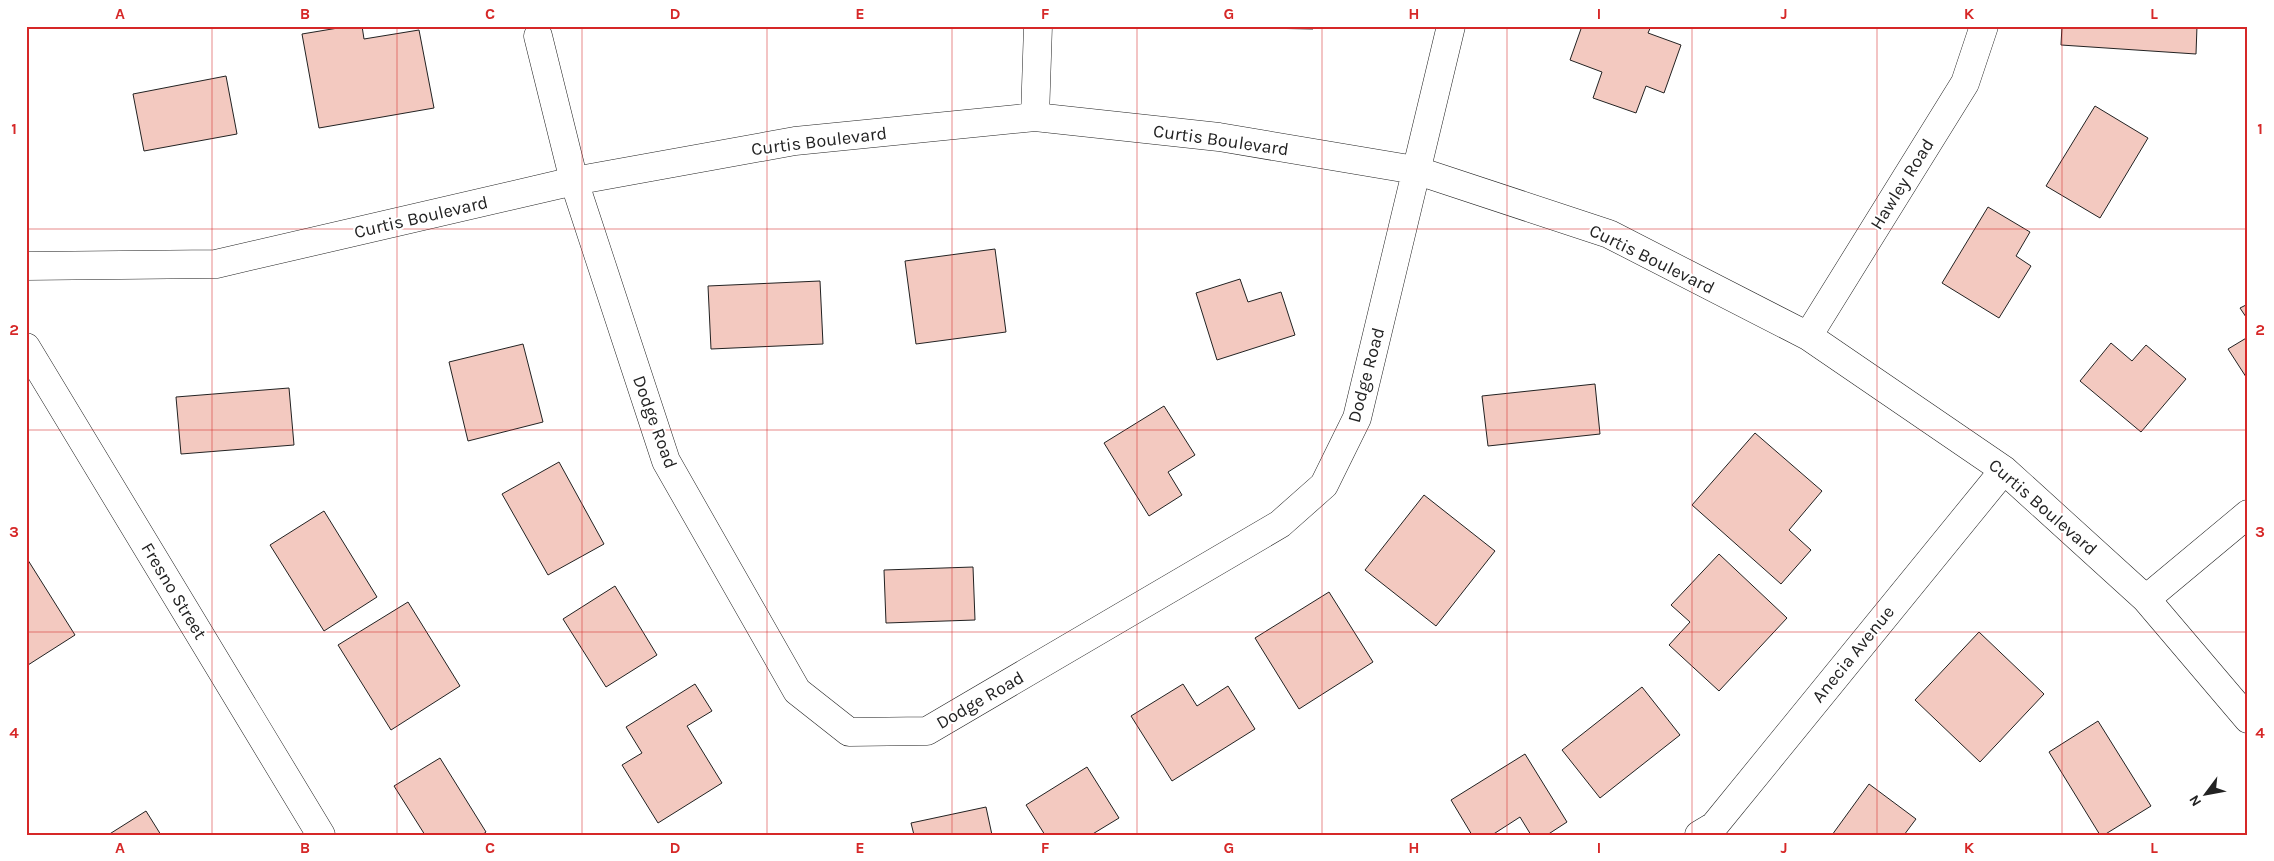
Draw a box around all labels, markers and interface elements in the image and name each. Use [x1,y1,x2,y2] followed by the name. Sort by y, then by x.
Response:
[115,4,125,23] text: A
[300,4,310,23] text: B
[485,4,495,23] text: C
[670,4,681,23] text: D
[855,4,865,23] text: E
[1041,4,1050,23] text: F
[1224,4,1234,23] text: G
[1408,4,1420,23] text: H
[1597,4,1601,23] text: I
[1780,4,1788,23] text: J
[1964,4,1975,23] text: K
[2150,4,2158,23] text: L
[11,119,17,138] text: 1
[2257,119,2263,138] text: 1
[1152,120,1290,160] street label: Curtis Boulevard
[750,122,888,160] street label: Curtis Boulevard
[1865,134,1939,234] street label: Hawley Road
[352,191,490,243] street label: Curtis Boulevard
[1586,219,1718,299] street label: Curtis Boulevard
[9,320,19,339] text: 2
[2255,320,2265,339] text: 2
[1343,325,1389,425] street label: Dodge Road
[628,372,682,472] street label: Dodge Road
[1984,454,2102,560] street label: Curtis Boulevard
[9,522,19,541] text: 3
[2255,522,2265,541] text: 3
[136,539,212,644] street label: Fresno Street
[1807,601,1899,707] street label: Anecia Avenue
[932,666,1028,734] street label: Dodge Road
[9,723,19,742] text: 4
[2255,723,2265,742] text: 4
[2182,768,2232,818] north arrow
[2186,792,2205,809] text: N
[115,838,125,857] text: A
[300,838,310,857] text: B
[485,838,495,857] text: C
[670,838,681,857] text: D
[855,838,865,857] text: E
[1041,838,1050,857] text: F
[1224,838,1234,857] text: G
[1408,838,1420,857] text: H
[1597,838,1601,857] text: I
[1780,838,1788,857] text: J
[1964,838,1975,857] text: K
[2150,838,2158,857] text: L

